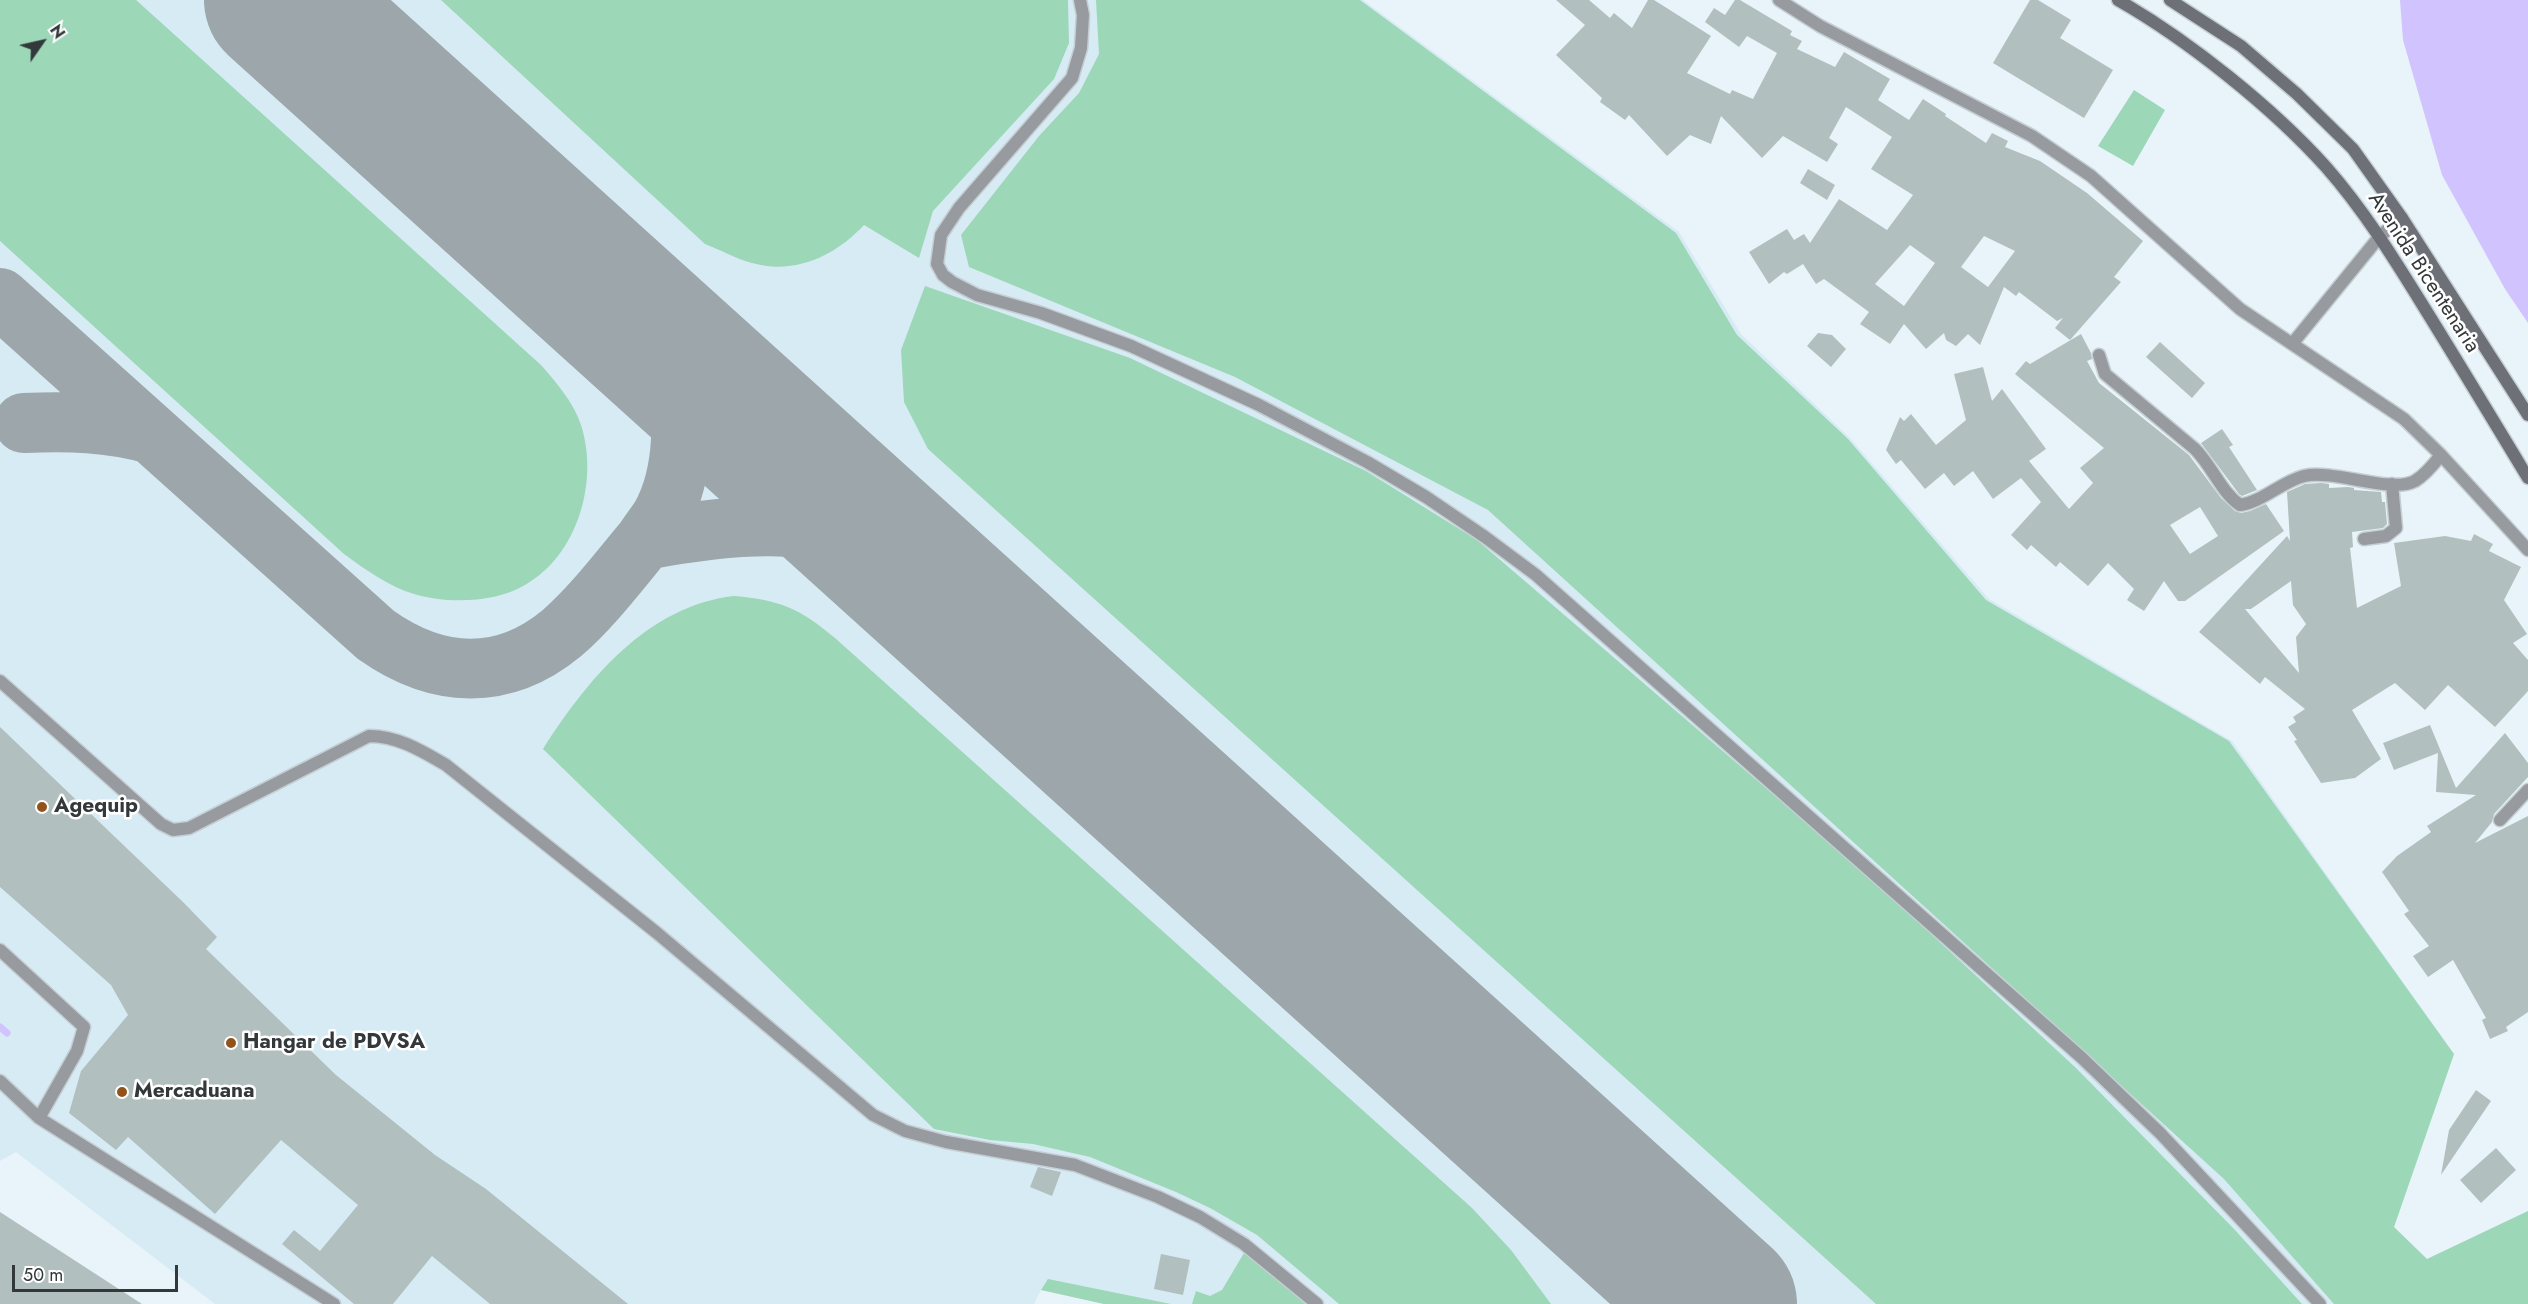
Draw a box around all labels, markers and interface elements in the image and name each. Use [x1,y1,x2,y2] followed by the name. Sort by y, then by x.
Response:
[12,12,72,72] north arrow
[44,20,70,43] text: N
[2362,188,2484,358] street label: Avenida Bicentenaria
[54,794,138,820] place label: Agequip
[35,800,49,814] marker: Agequip
[243,1030,425,1056] place label: Hangar de PDVSA
[224,1036,238,1050] marker: Hangar de PDVSA
[134,1079,254,1105] place label: Mercaduana
[115,1085,129,1099] marker: Mercaduana
[15,1253,182,1291] scale bar
[23,1262,63,1288] text: 50 m

